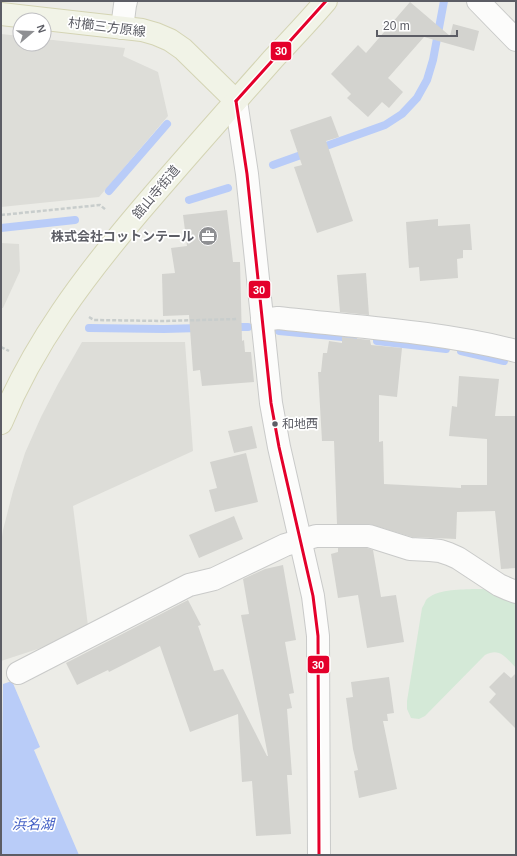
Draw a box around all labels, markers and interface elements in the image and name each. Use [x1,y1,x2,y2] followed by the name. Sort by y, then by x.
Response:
[12,12,52,52] north arrow
[377,12,457,38] scale bar
[67,15,147,39] street label: 村櫛三方原線
[383,19,410,33] text: 20 m
[34,23,48,35] text: N
[270,41,292,61] line badge: 30
[275,45,287,57] text: 30
[129,162,183,222] street label: 舘山寺街道
[197,225,219,247] office icon: 株式会社コットンテール
[51,229,194,244] place label: 株式会社コットンテール
[248,280,271,299] line badge: 30
[253,284,265,296] text: 30
[282,417,318,431] place label: 和地西
[270,419,280,429] marker: 和地西
[307,655,330,674] line badge: 30
[312,659,324,671] text: 30
[12,816,56,832] water label: 浜名湖

